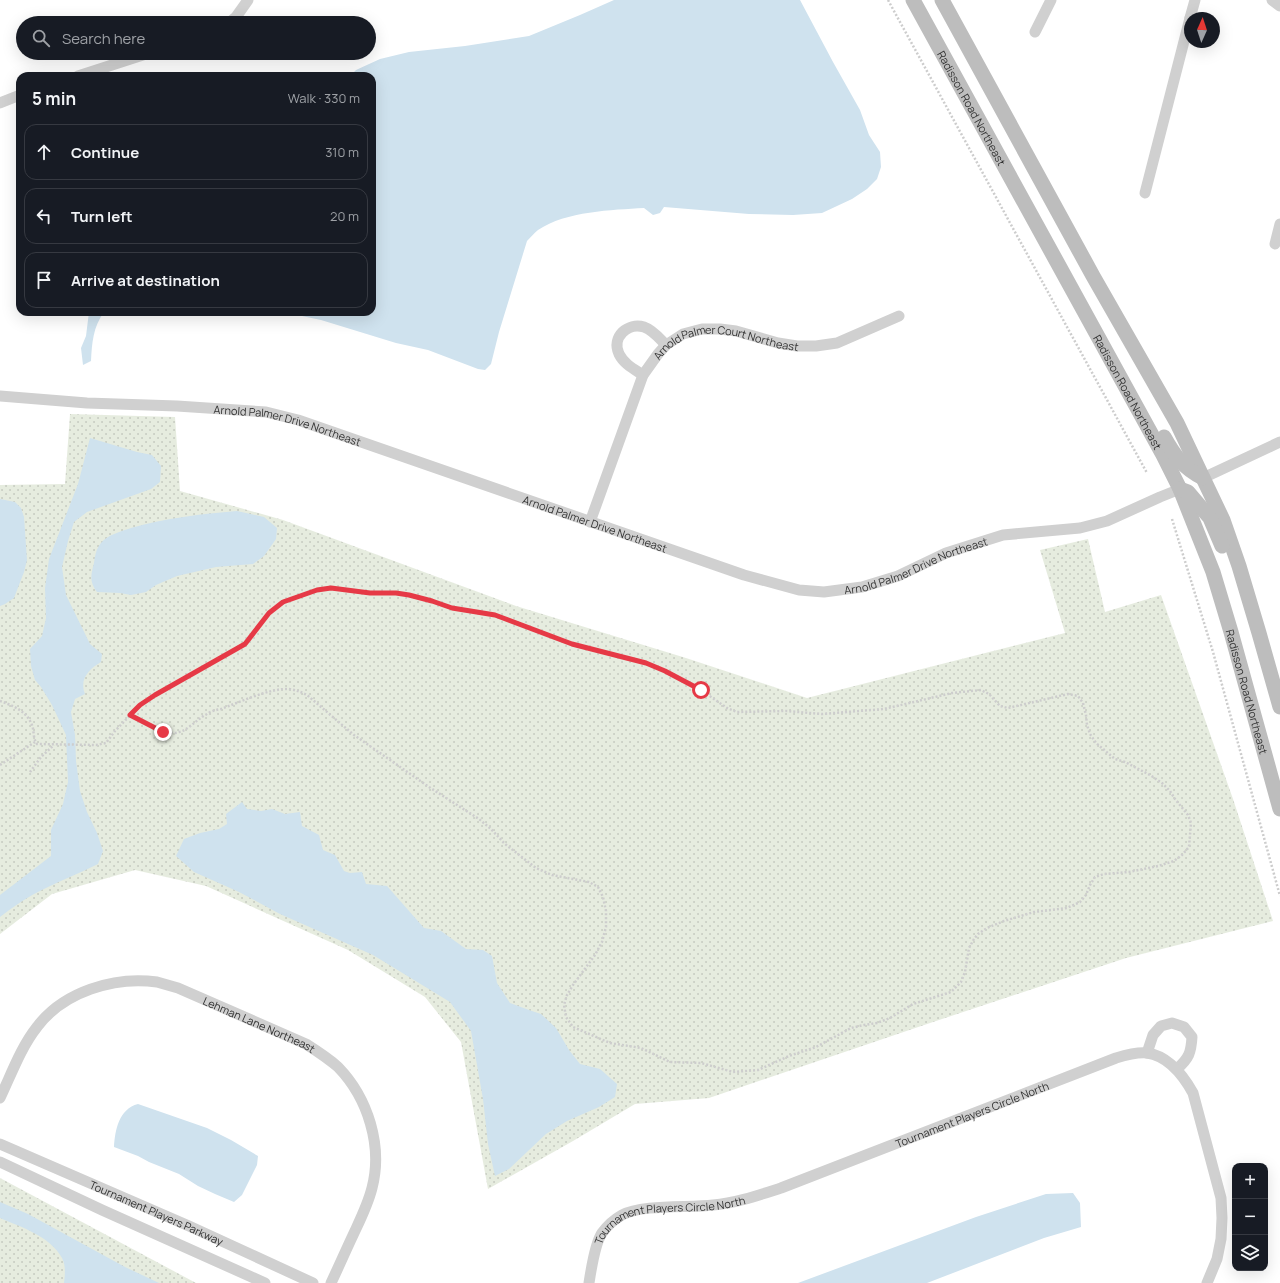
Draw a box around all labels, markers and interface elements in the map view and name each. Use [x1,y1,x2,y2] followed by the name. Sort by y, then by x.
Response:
[1184,12,1220,48] north arrow
[16,16,376,60] search box
[30,27,52,49] icon: search
[62,28,145,49] text: Search here
[935,48,1010,168] street label: Radisson Road Northeast
[32,87,76,110] text: 5 min
[288,89,360,107] text: Walk · 330 m
[33,141,55,163] icon: ahead
[71,142,139,163] text: Continue
[325,143,359,161] text: 310 m
[33,205,55,227] icon: left
[71,206,133,227] text: Turn left
[330,207,359,225] text: 20 m
[33,269,55,291] icon: arrive
[71,270,220,291] text: Arrive at destination
[649,321,800,362] street label: Arnold Palmer Court Northeast
[1091,332,1166,452] street label: Radisson Road Northeast
[213,401,363,449] street label: Arnold Palmer Drive Northeast
[521,491,669,555] street label: Arnold Palmer Drive Northeast
[843,533,989,597] street label: Arnold Palmer Drive Northeast
[1223,627,1272,756] street label: Radisson Road Northeast
[692,681,710,699] route start
[154,723,172,741] route end
[201,992,318,1056] street label: Lehman Lane Northeast
[893,1077,1051,1150] street label: Tournament Players Circle North
[1232,1163,1268,1271] map controls
[1232,1163,1268,1199] button: +
[88,1176,226,1248] street label: Tournament Players Parkway
[590,1192,747,1246] street label: Tournament Players Circle North
[1232,1199,1268,1235] button: −
[1232,1235,1268,1271] button: layers

